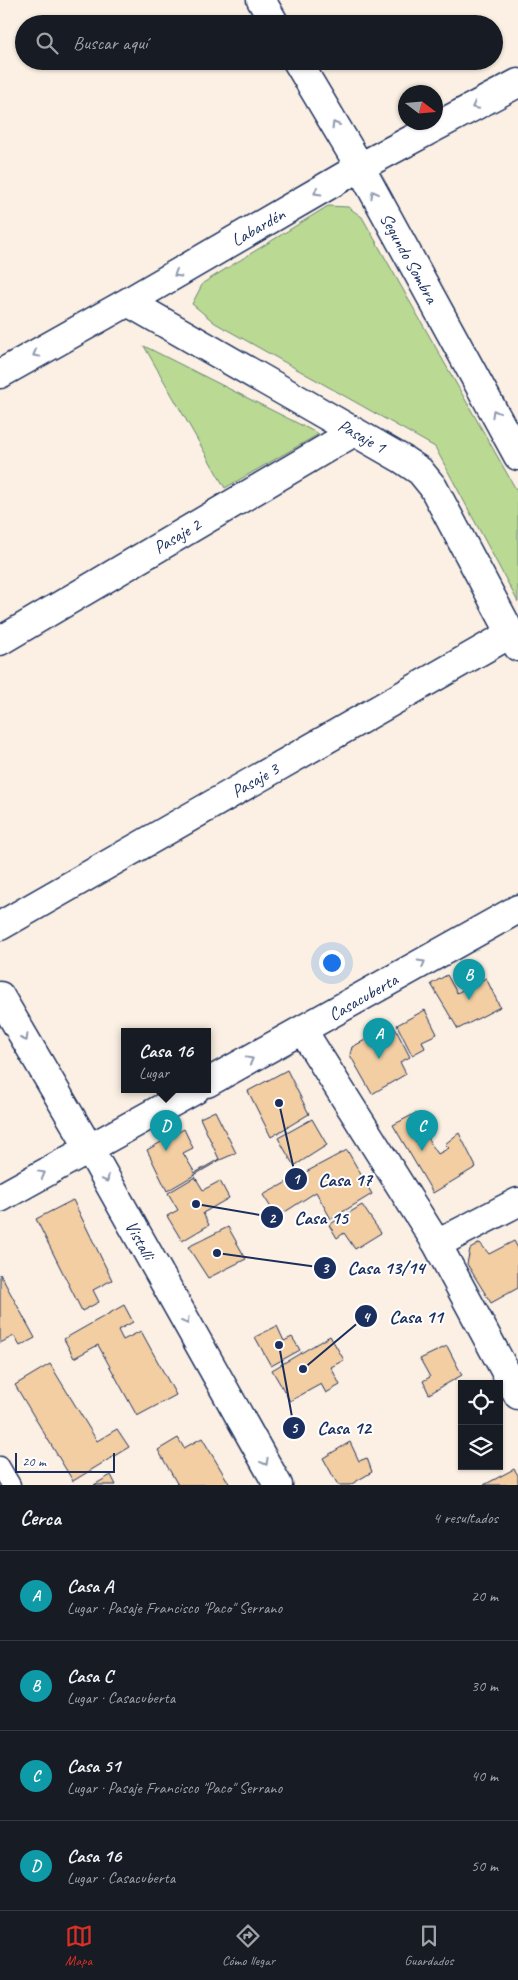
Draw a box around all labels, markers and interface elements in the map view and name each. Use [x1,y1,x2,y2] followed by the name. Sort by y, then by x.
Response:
[15,15,503,70] search box
[33,29,61,57] icon: search
[73,31,147,55] text: Buscar aquí
[398,85,443,130] north arrow
[471,100,480,110] one-way arrow
[331,122,341,131] one-way arrow
[314,185,323,195] one-way arrow
[371,190,381,199] one-way arrow
[227,203,289,251] street label: Labardén
[375,209,444,308] street label: Segundo Sombra
[174,267,183,277] one-way arrow
[32,348,41,358] one-way arrow
[491,410,501,419] one-way arrow
[334,414,390,458] street label: Pasaje 1
[150,513,206,559] street label: Pasaje 2
[227,757,284,802] street label: Pasaje 3
[319,950,345,976] your location
[417,959,426,969] one-way arrow
[453,959,485,1000] pin: B
[325,968,403,1026] street label: Casacuberta
[363,1018,395,1059] pin: A
[121,1028,211,1093] popup
[18,1033,28,1042] one-way arrow
[139,1039,193,1063] text: Casa 16
[245,1056,254,1066] one-way arrow
[139,1063,169,1083] text: Lugar
[150,1110,182,1151] pin: D
[406,1110,438,1151] pin: C
[284,1162,382,1196] callout: Casa 17
[318,1168,374,1192] text: Casa 17
[37,1170,46,1180] one-way arrow
[293,1170,302,1189] text: 1
[100,1174,110,1183] one-way arrow
[260,1200,358,1234] callout: Casa 15
[294,1206,349,1230] text: Casa 15
[269,1209,277,1228] text: 2
[120,1217,161,1266] street label: Vistalli
[312,1251,435,1285] callout: Casa 13/14
[347,1256,427,1280] text: Casa 13/14
[322,1259,330,1278] text: 3
[354,1299,452,1333] callout: Casa 11
[389,1305,445,1329] text: Casa 11
[363,1308,372,1327] text: 4
[179,1315,189,1324] one-way arrow
[458,1380,503,1470] map controls
[458,1380,503,1425] button: locate
[282,1411,381,1445] callout: Casa 12
[317,1416,373,1440] text: Casa 12
[291,1419,299,1438] text: 5
[458,1425,503,1470] button: layers
[15,1450,115,1473] scale bar
[22,1453,46,1470] text: 20 m
[259,1457,269,1466] one-way arrow
[20,1505,61,1531] text: Cerca
[433,1508,498,1528] text: 4 resultados
[67,1574,113,1598] text: Casa A
[32,1586,40,1606] text: A
[471,1586,498,1606] text: 20 m
[67,1598,282,1618] text: Lugar · Pasaje Francisco "Paco" Serrano
[67,1664,113,1688] text: Casa C
[32,1676,40,1696] text: B
[471,1676,498,1696] text: 30 m
[67,1688,175,1708] text: Lugar · Casacuberta
[67,1754,120,1778] text: Casa 51
[32,1766,40,1786] text: C
[471,1766,498,1786] text: 40 m
[67,1778,282,1798] text: Lugar · Pasaje Francisco "Paco" Serrano
[67,1844,121,1868] text: Casa 16
[31,1856,41,1876] text: D
[471,1856,498,1876] text: 50 m
[67,1868,175,1888] text: Lugar · Casacuberta
[65,1922,93,1969] tab: Mapa
[222,1922,275,1969] tab: Cómo llegar
[404,1922,453,1969] tab: Guardados

